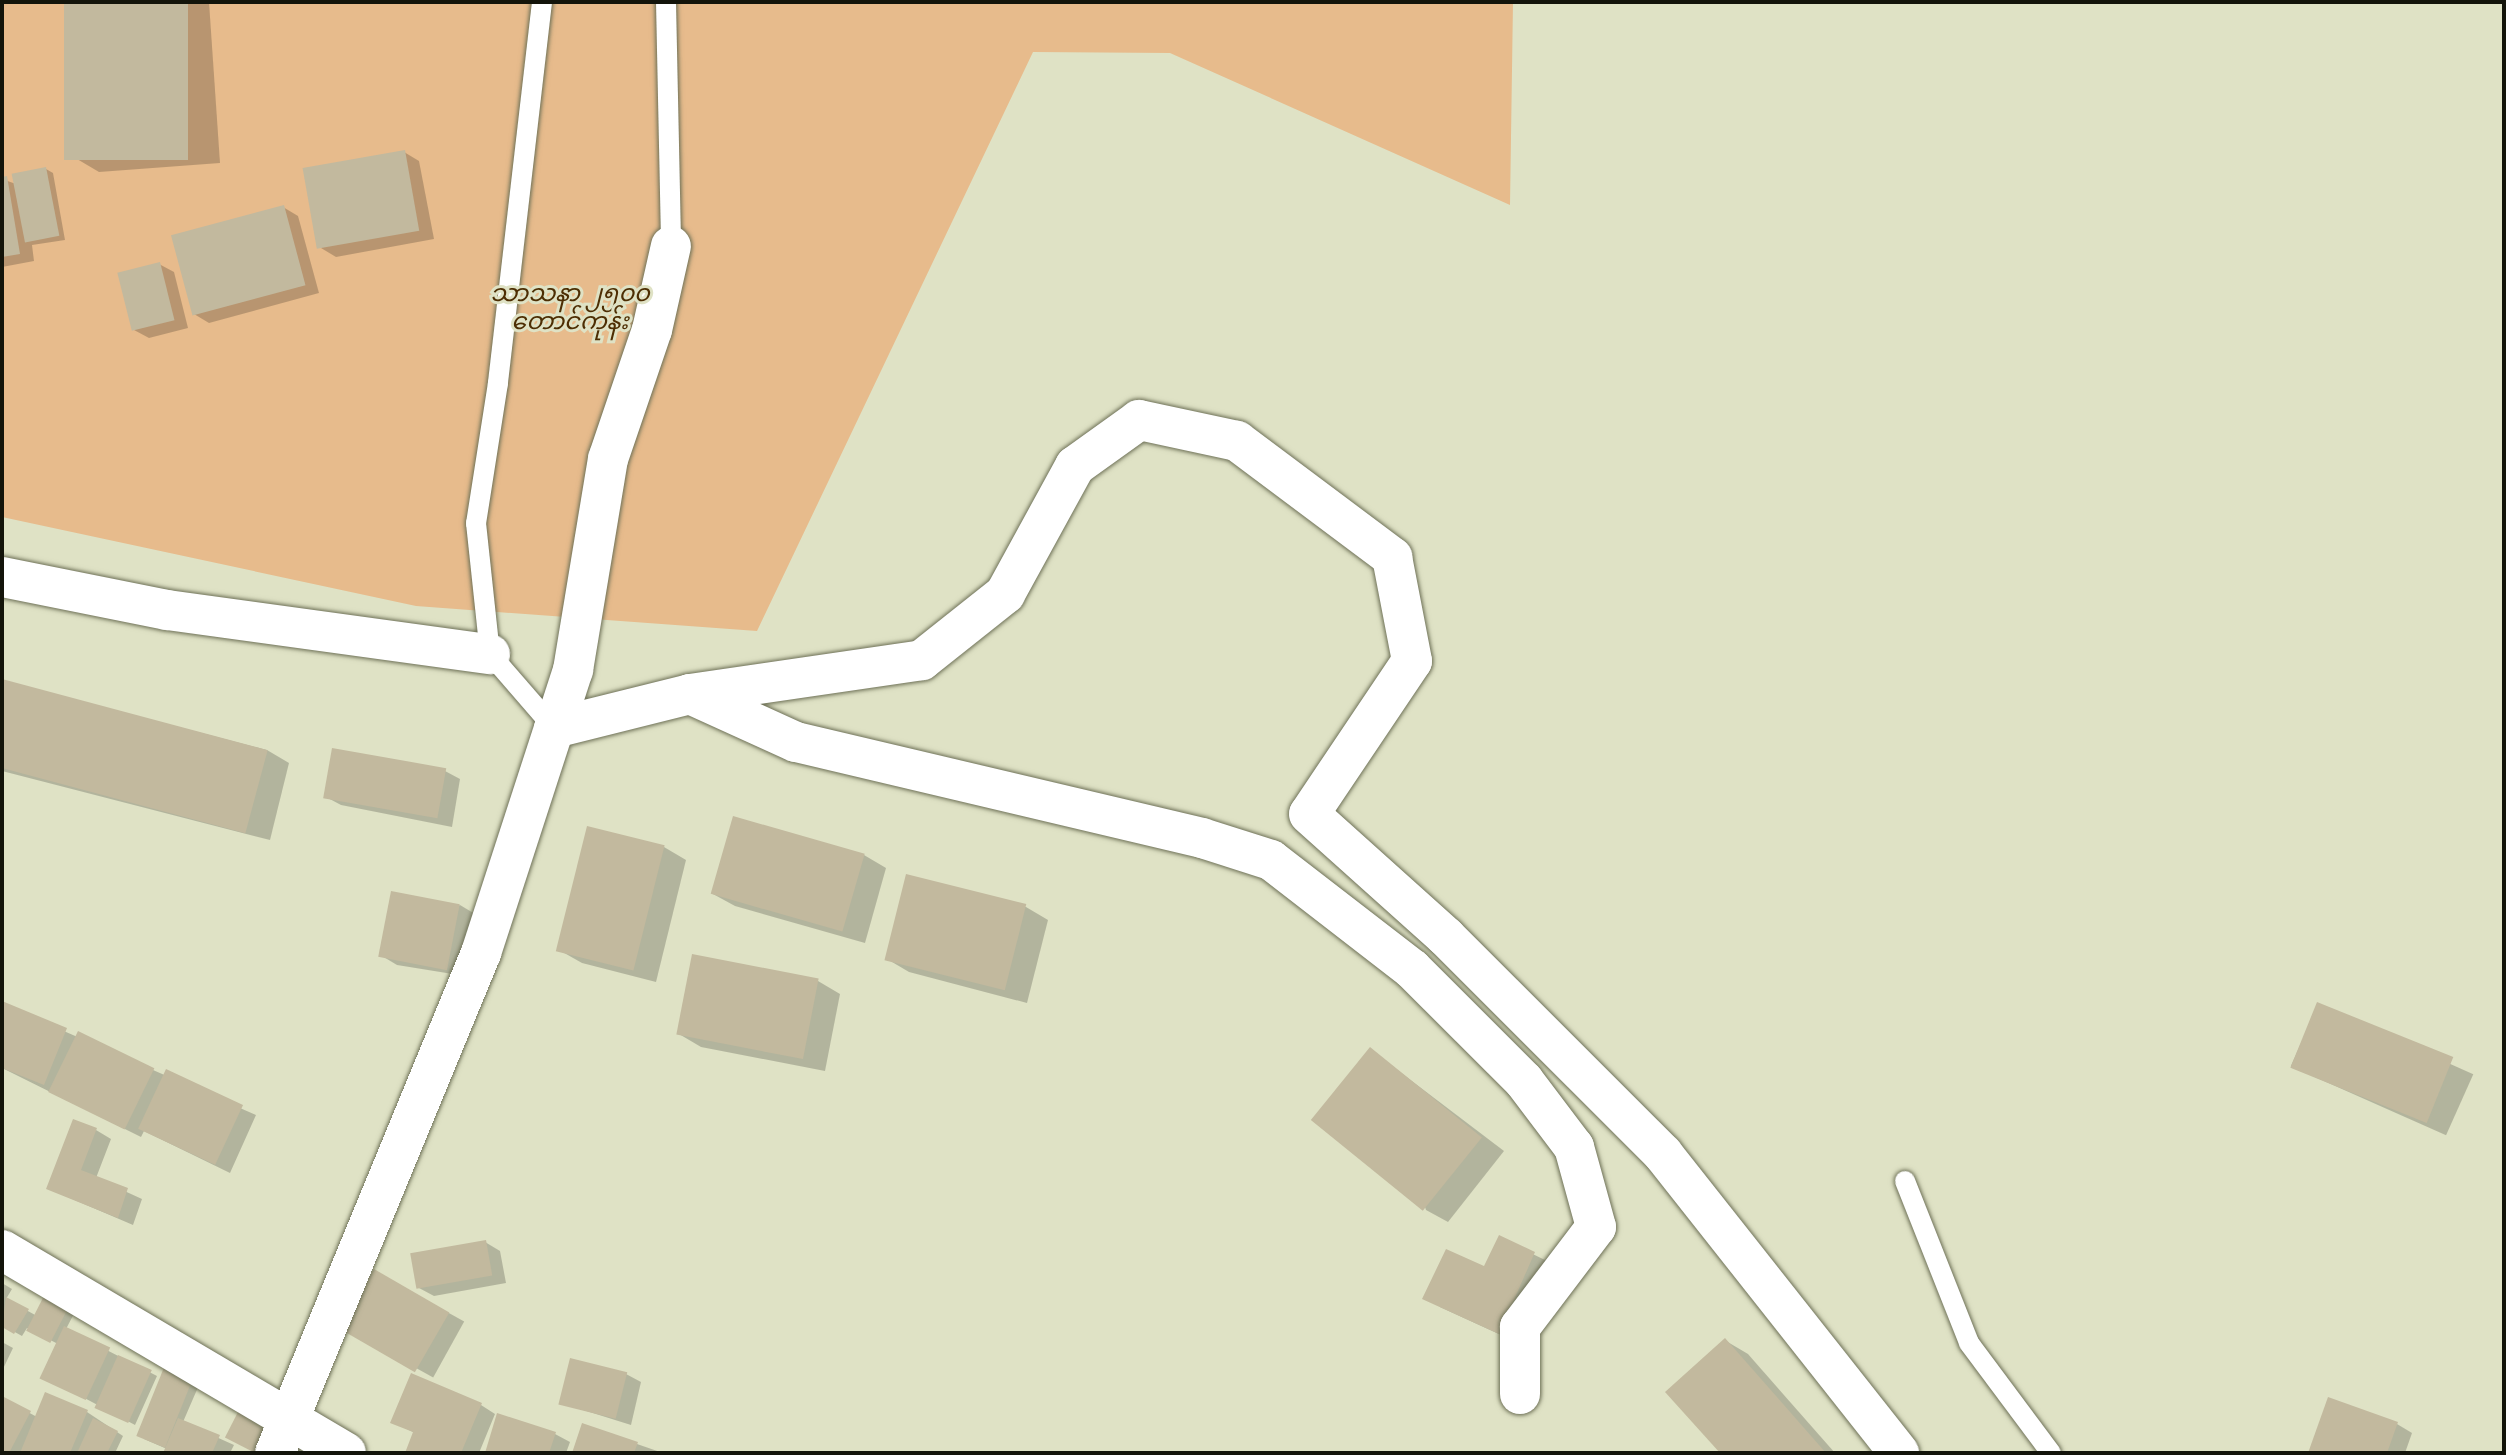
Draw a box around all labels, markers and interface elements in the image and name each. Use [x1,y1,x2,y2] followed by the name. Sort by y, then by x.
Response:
[490,282,650,338] park label: သာသနာ ၂၅၀၀ တောင်ကုန်း

